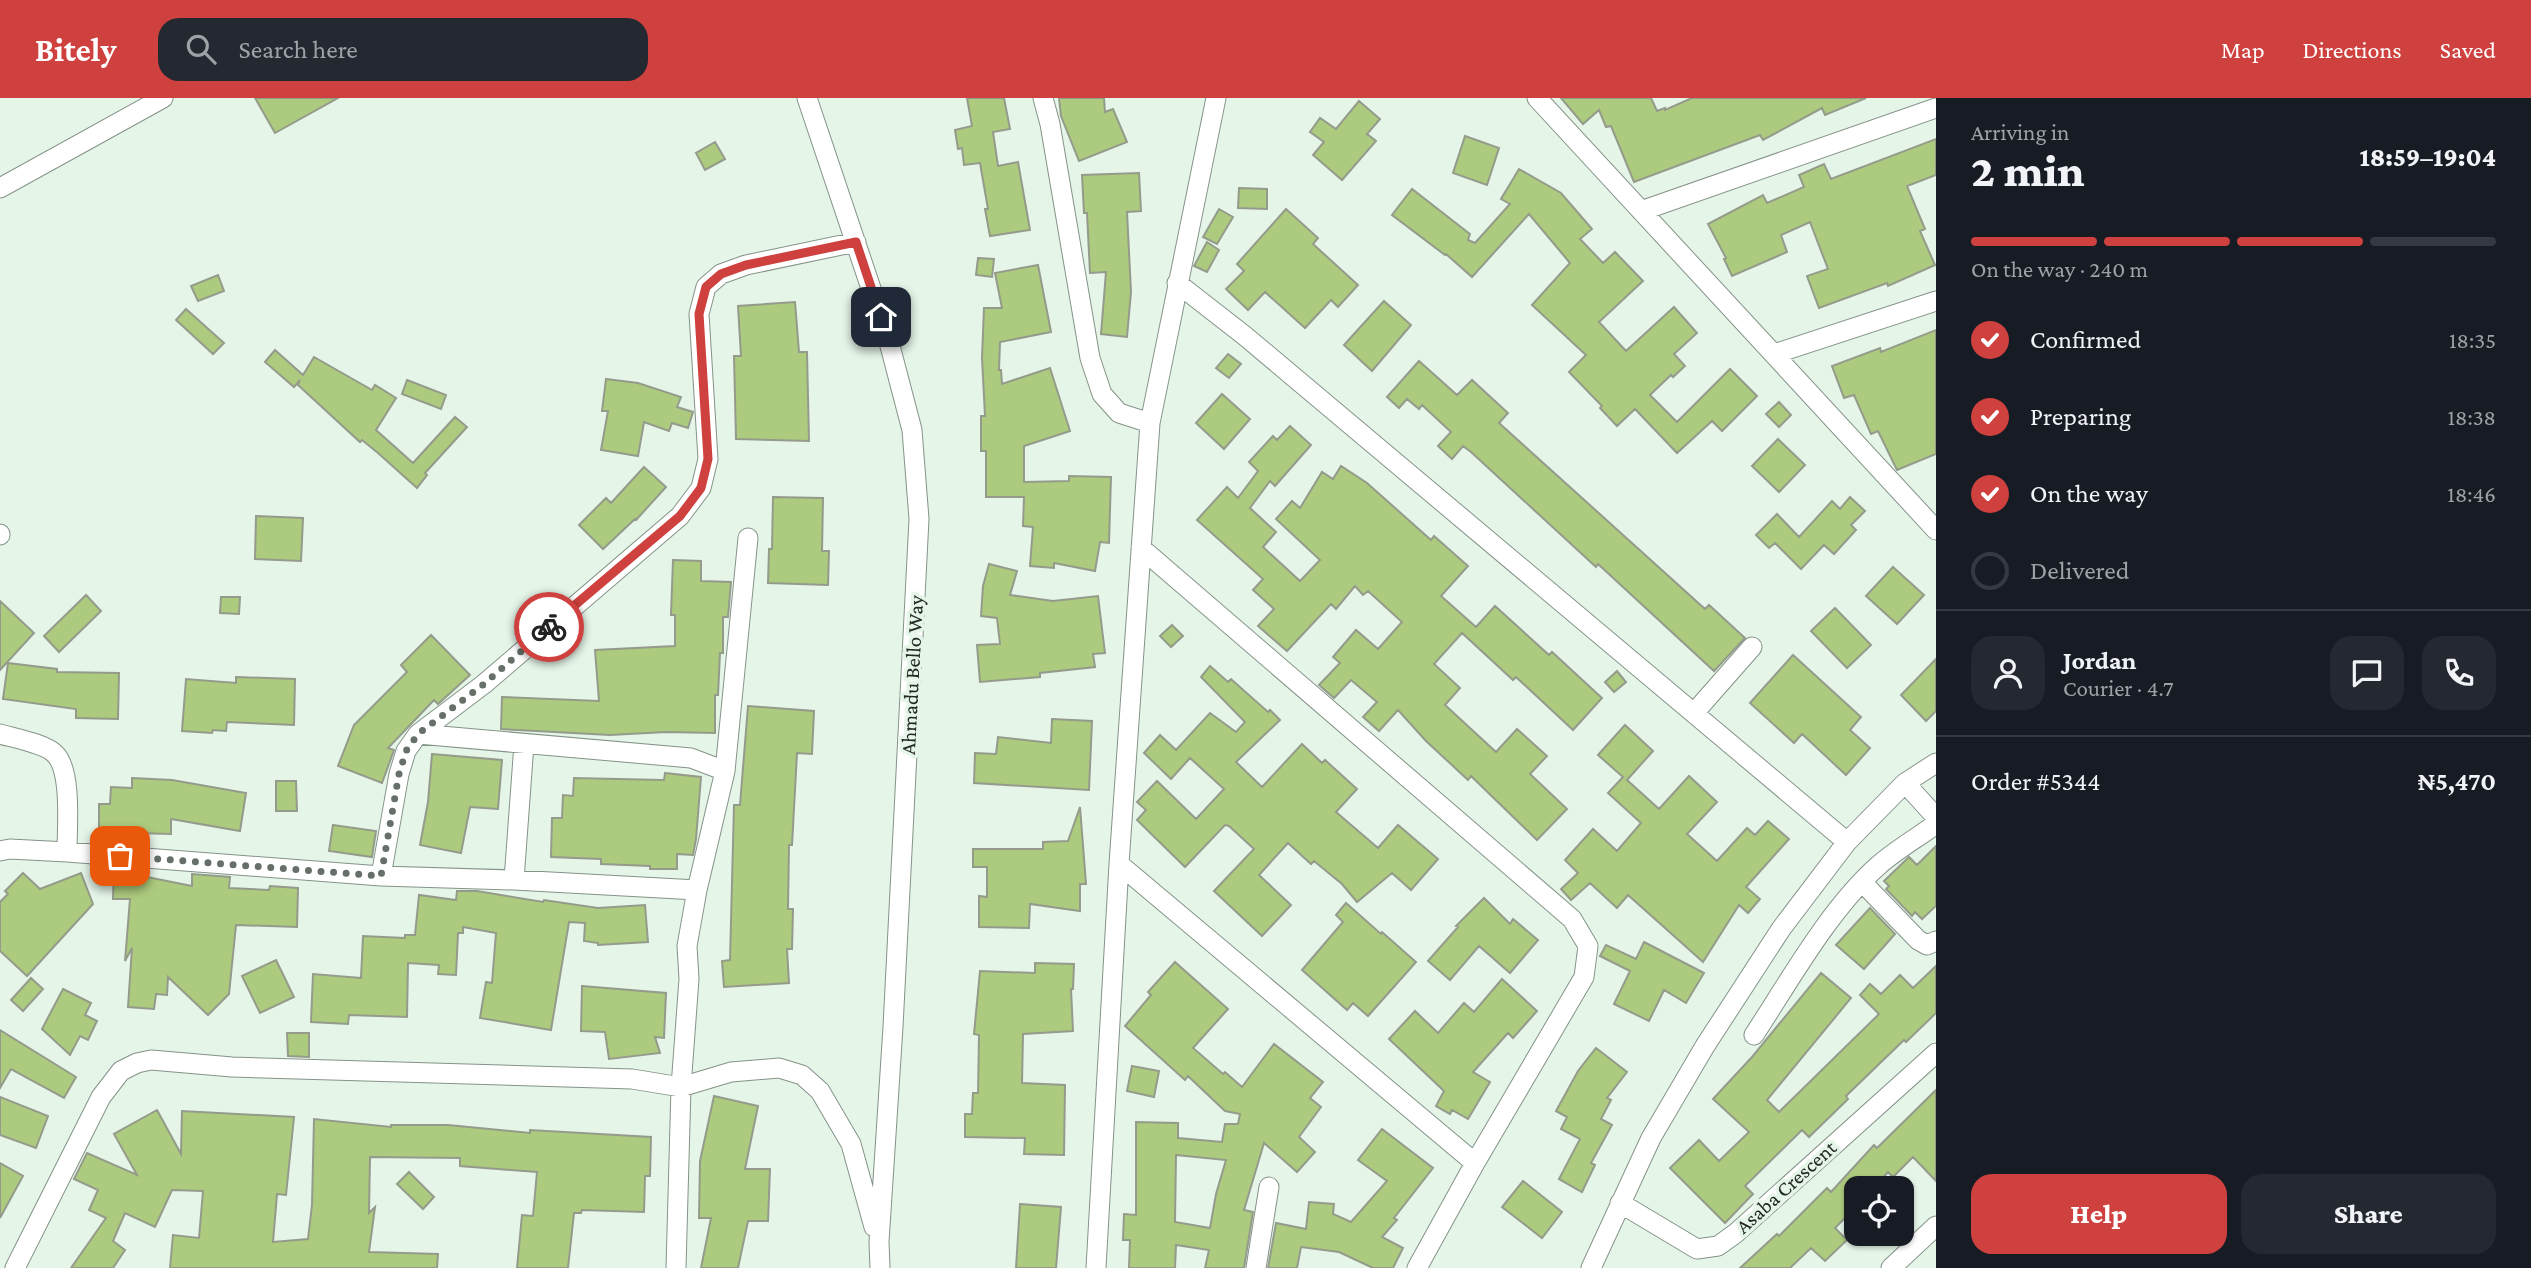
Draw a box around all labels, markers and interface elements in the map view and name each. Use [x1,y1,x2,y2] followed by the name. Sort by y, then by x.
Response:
[158,18,648,81] search box
[182,30,220,68] icon: search
[35,31,116,68] text: Bitely
[238,35,358,64] text: Search here
[2221,36,2265,63] text: Map
[2303,36,2402,63] text: Directions
[2440,36,2496,63] text: Saved
[1971,119,2069,145] text: Arriving in
[2360,143,2496,172] text: 18:59–19:04
[1971,145,2085,196] text: 2 min
[1971,256,2148,282] text: On the way · 240 m
[851,287,911,347] pin
[862,298,900,336] icon: home
[1971,321,2009,359] icon: check
[2030,325,2141,354] text: Confirmed
[2449,327,2496,353] text: 18:35
[1971,398,2009,436] icon: check
[2030,402,2131,431] text: Preparing
[2447,404,2496,430] text: 18:38
[1971,475,2009,513] icon: check
[2030,479,2148,508] text: On the way
[2447,481,2496,507] text: 18:46
[2030,556,2129,585] text: Delivered
[514,592,584,662] courier
[896,594,928,755] street label: Ahmadu Bello Way
[530,608,568,646] icon: bike
[1971,636,2045,710] button: person
[2330,636,2404,710] button: chat
[2422,636,2496,710] button: phone
[2063,646,2137,675] text: Jordan
[2063,675,2174,701] text: Courier · 4.7
[1971,767,2101,796] text: Order #5344
[2418,767,2496,796] text: ₦5,470
[90,826,150,886] pin
[101,837,139,875] icon: bag
[1731,1135,1842,1239] street label: Asaba Crescent
[1971,1174,2227,1254] button: Help
[2241,1174,2496,1254] button: Share
[1844,1176,1914,1246] map controls
[1844,1176,1914,1246] button: locate

